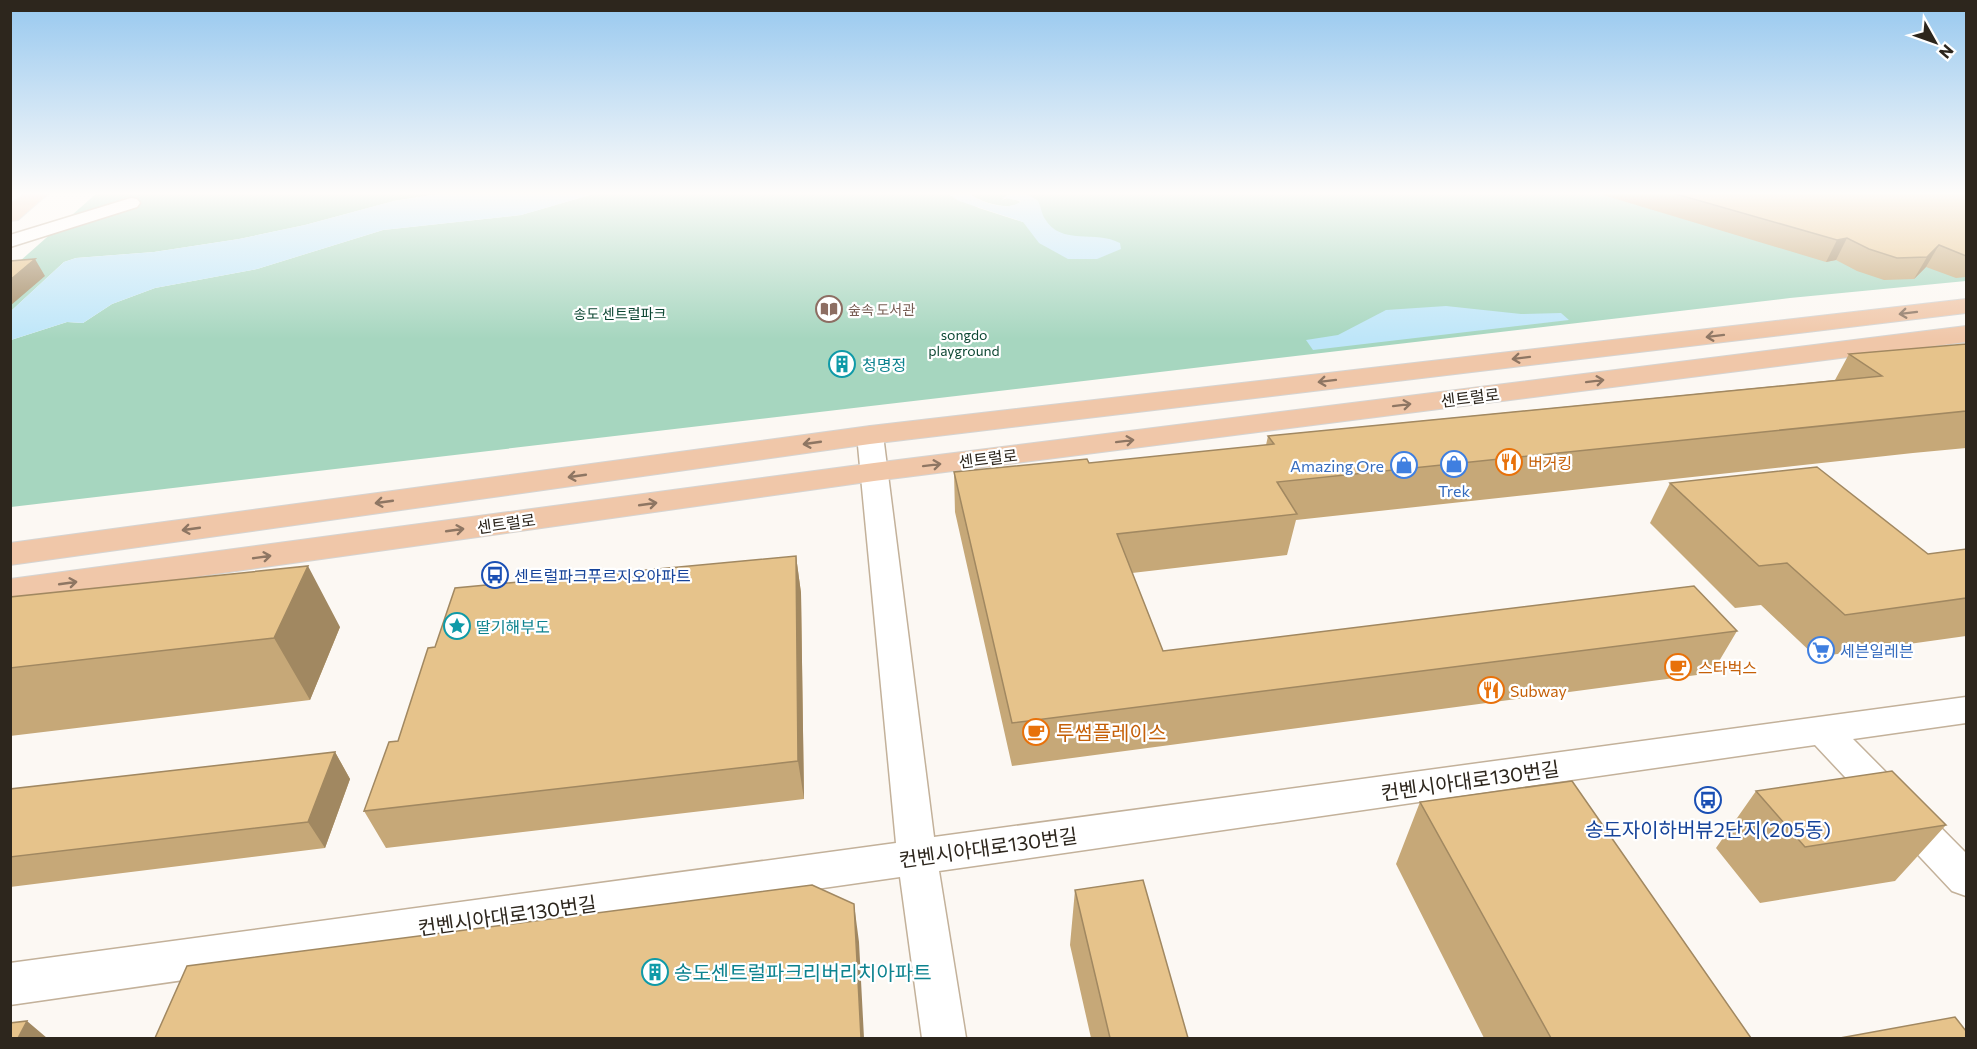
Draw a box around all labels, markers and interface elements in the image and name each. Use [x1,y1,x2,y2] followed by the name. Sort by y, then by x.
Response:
[1905,12,1965,72] north arrow
[1936,41,1958,63] text: N
[814,294,844,324] library icon: 숲속 도서관
[848,301,915,318] place label: 숲속 도서관
[574,305,667,322] park label: 송도 센트럴파크
[1899,308,1919,319] one-way arrow
[928,326,1000,359] park label: songdo playground
[1705,330,1725,341] one-way arrow
[827,349,857,379] building icon: 청명정
[1512,353,1531,364] one-way arrow
[862,355,906,374] place label: 청명정
[1585,375,1605,386] one-way arrow
[1318,376,1338,387] one-way arrow
[1440,384,1501,410] street label: 센트럴로
[1392,400,1411,411] one-way arrow
[1115,435,1135,446] one-way arrow
[802,438,822,449] one-way arrow
[958,445,1019,471] street label: 센트럴로
[1494,447,1524,477] restaurant icon: 버거킹
[1439,449,1469,479] shop icon: Trek
[1389,450,1419,480] shop icon: Amazing Ore
[1528,453,1572,472] place label: 버거킹
[1290,456,1384,475] place label: Amazing Ore
[921,459,941,470] one-way arrow
[568,470,587,481] one-way arrow
[1438,481,1470,500] place label: Trek
[374,497,394,508] one-way arrow
[638,498,657,509] one-way arrow
[476,509,537,537] street label: 센트럴로
[181,524,201,535] one-way arrow
[444,524,464,535] one-way arrow
[251,551,271,562] one-way arrow
[480,560,510,590] bus stop icon: 센트럴파크푸르지오아파트
[514,566,691,585] place label: 센트럴파크푸르지오아파트
[58,577,78,588] one-way arrow
[442,611,472,641] place icon: 딸기해부도
[476,617,550,636] place label: 딸기해부도
[1806,635,1836,665] supermarket icon: 세븐일레븐
[1840,641,1914,660] place label: 세븐일레븐
[1663,652,1693,682] cafe icon: 스타벅스
[1698,658,1757,677] place label: 스타벅스
[1476,675,1506,705] restaurant icon: Subway
[1510,681,1567,700] place label: Subway
[1021,717,1051,747] cafe icon: 투썸플레이스
[1056,720,1166,744] place label: 투썸플레이스
[1379,756,1561,804] street label: 컨벤시아대로130번길
[1693,785,1723,815] bus stop icon: 송도자이하버뷰2단지(205동)
[1585,817,1831,841] place label: 송도자이하버뷰2단지(205동)
[897,823,1079,871] street label: 컨벤시아대로130번길
[416,891,598,939] street label: 컨벤시아대로130번길
[640,957,670,987] building icon: 송도센트럴파크리버리치아파트
[674,960,932,984] place label: 송도센트럴파크리버리치아파트

